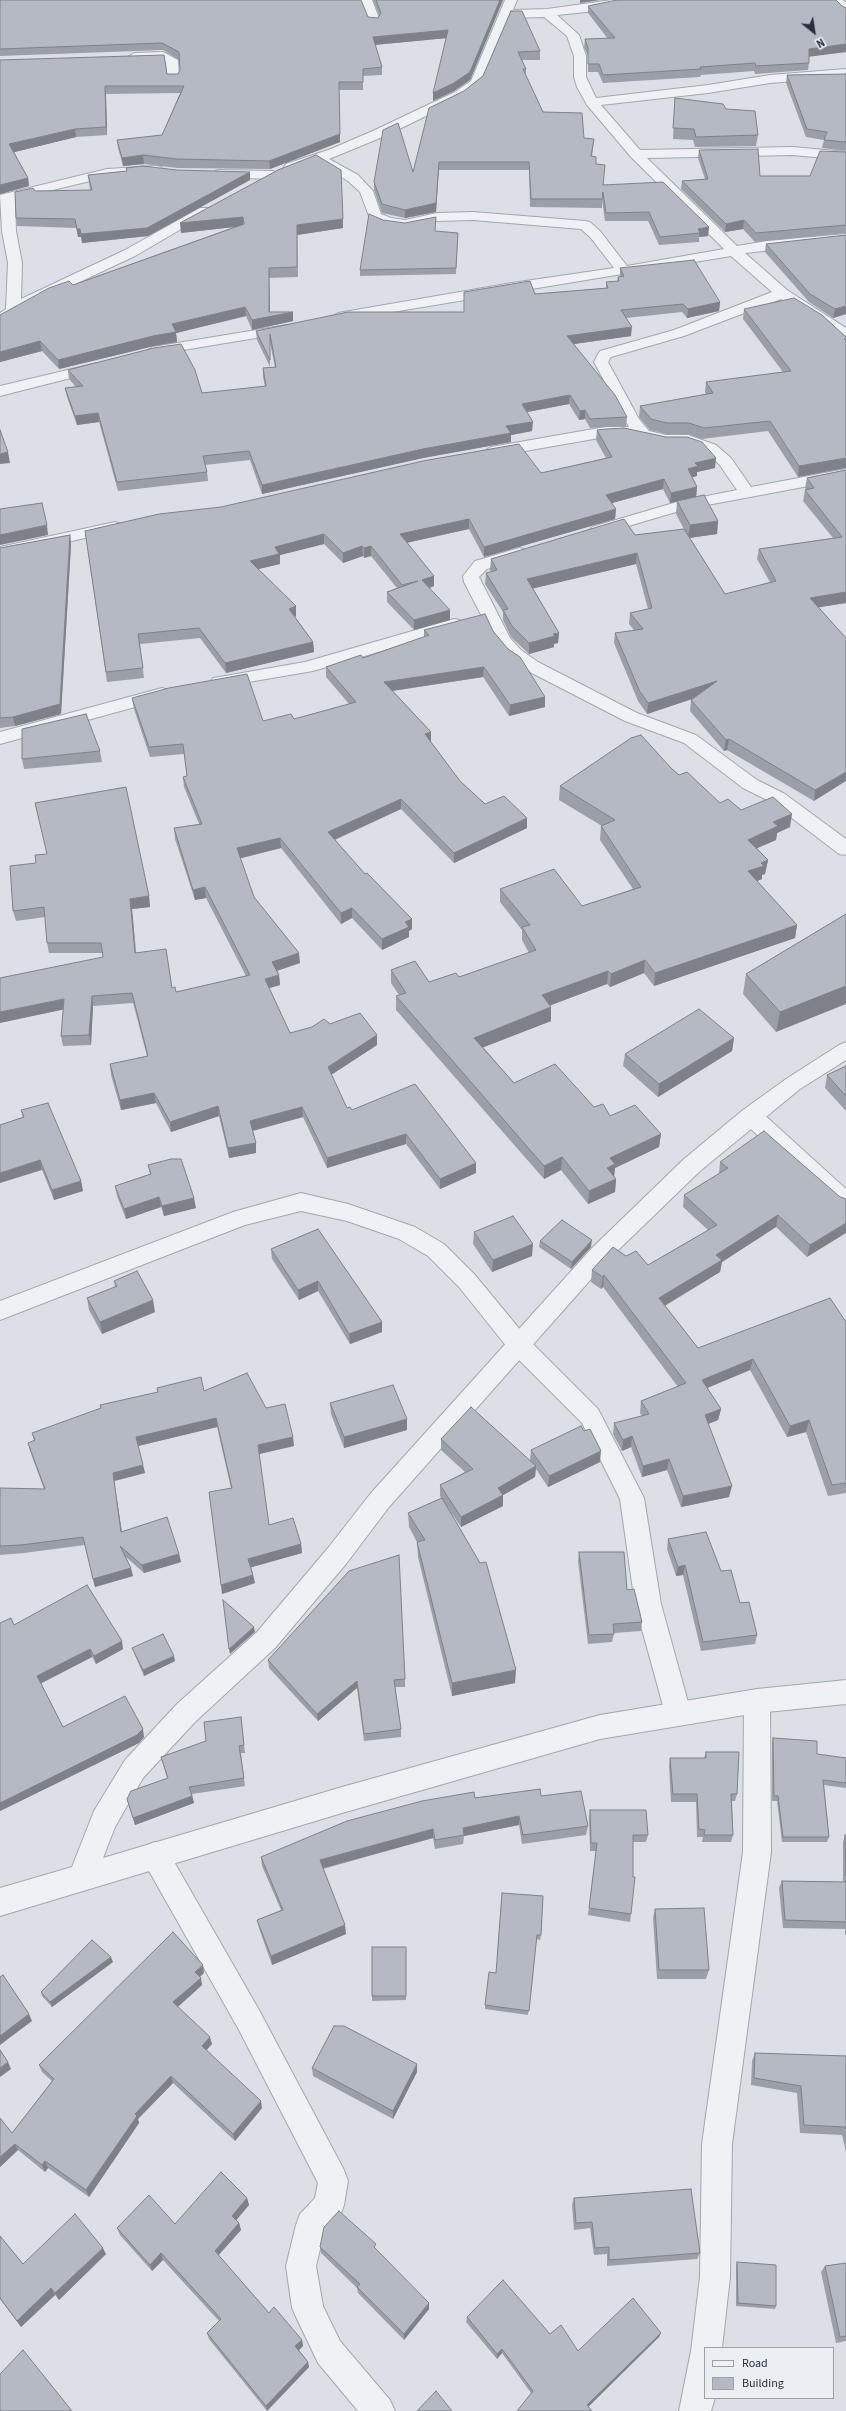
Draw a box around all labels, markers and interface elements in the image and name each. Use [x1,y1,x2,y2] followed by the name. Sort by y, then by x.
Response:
[794,12,834,52] north arrow
[813,34,827,51] text: N
[704,2347,834,2399] legend
[742,2355,768,2372] text: Road
[742,2375,784,2392] text: Building

